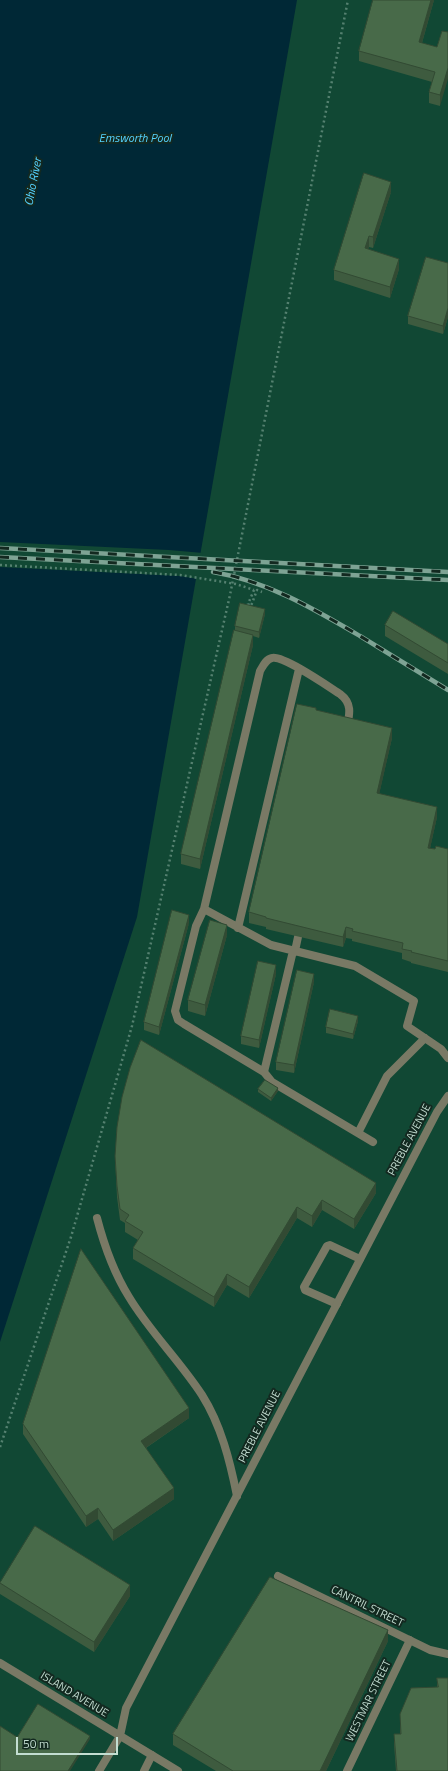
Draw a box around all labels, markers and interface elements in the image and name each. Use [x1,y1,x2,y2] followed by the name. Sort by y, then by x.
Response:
[99,132,171,146] water label: Emsworth Pool
[22,157,46,207] water label: Ohio River
[386,1102,434,1178] street label: PREBLE AVENUE
[236,1389,284,1465] street label: PREBLE AVENUE
[328,1584,406,1630] street label: CANTRIL STREET
[344,1658,394,1744] street label: WESTMAR STREET
[38,1670,110,1720] street label: ISLAND AVENUE
[18,1729,120,1755] scale bar
[23,1734,49,1753] text: 50 m

